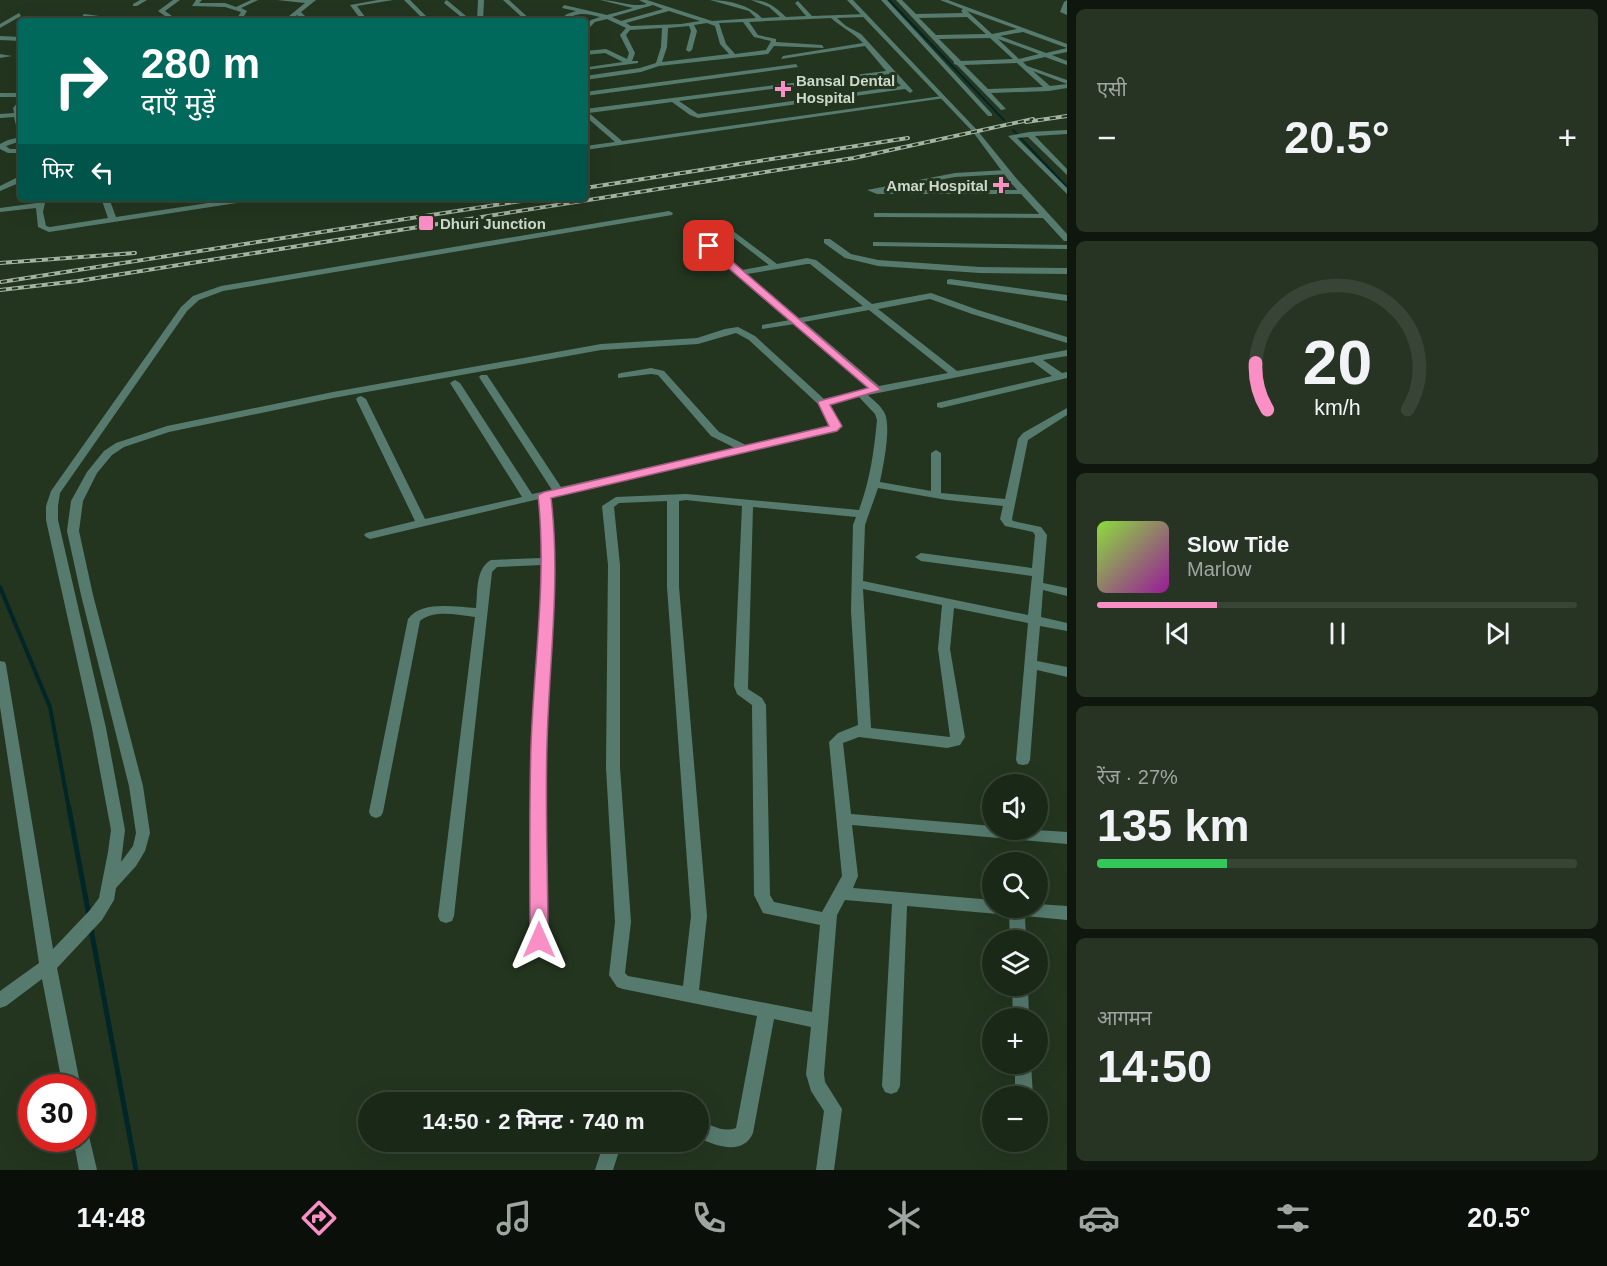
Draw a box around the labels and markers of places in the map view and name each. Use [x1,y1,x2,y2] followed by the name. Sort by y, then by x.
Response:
[796,72,895,106] place label: Bansal Dental Hospital
[774,80,792,98] marker: Bansal Dental Hospital
[992,176,1010,194] marker: Amar Hospital
[886,177,988,194] place label: Amar Hospital
[417,214,435,232] marker: Dhuri Junction
[440,215,546,232] place label: Dhuri Junction
[683,220,734,271] pin

